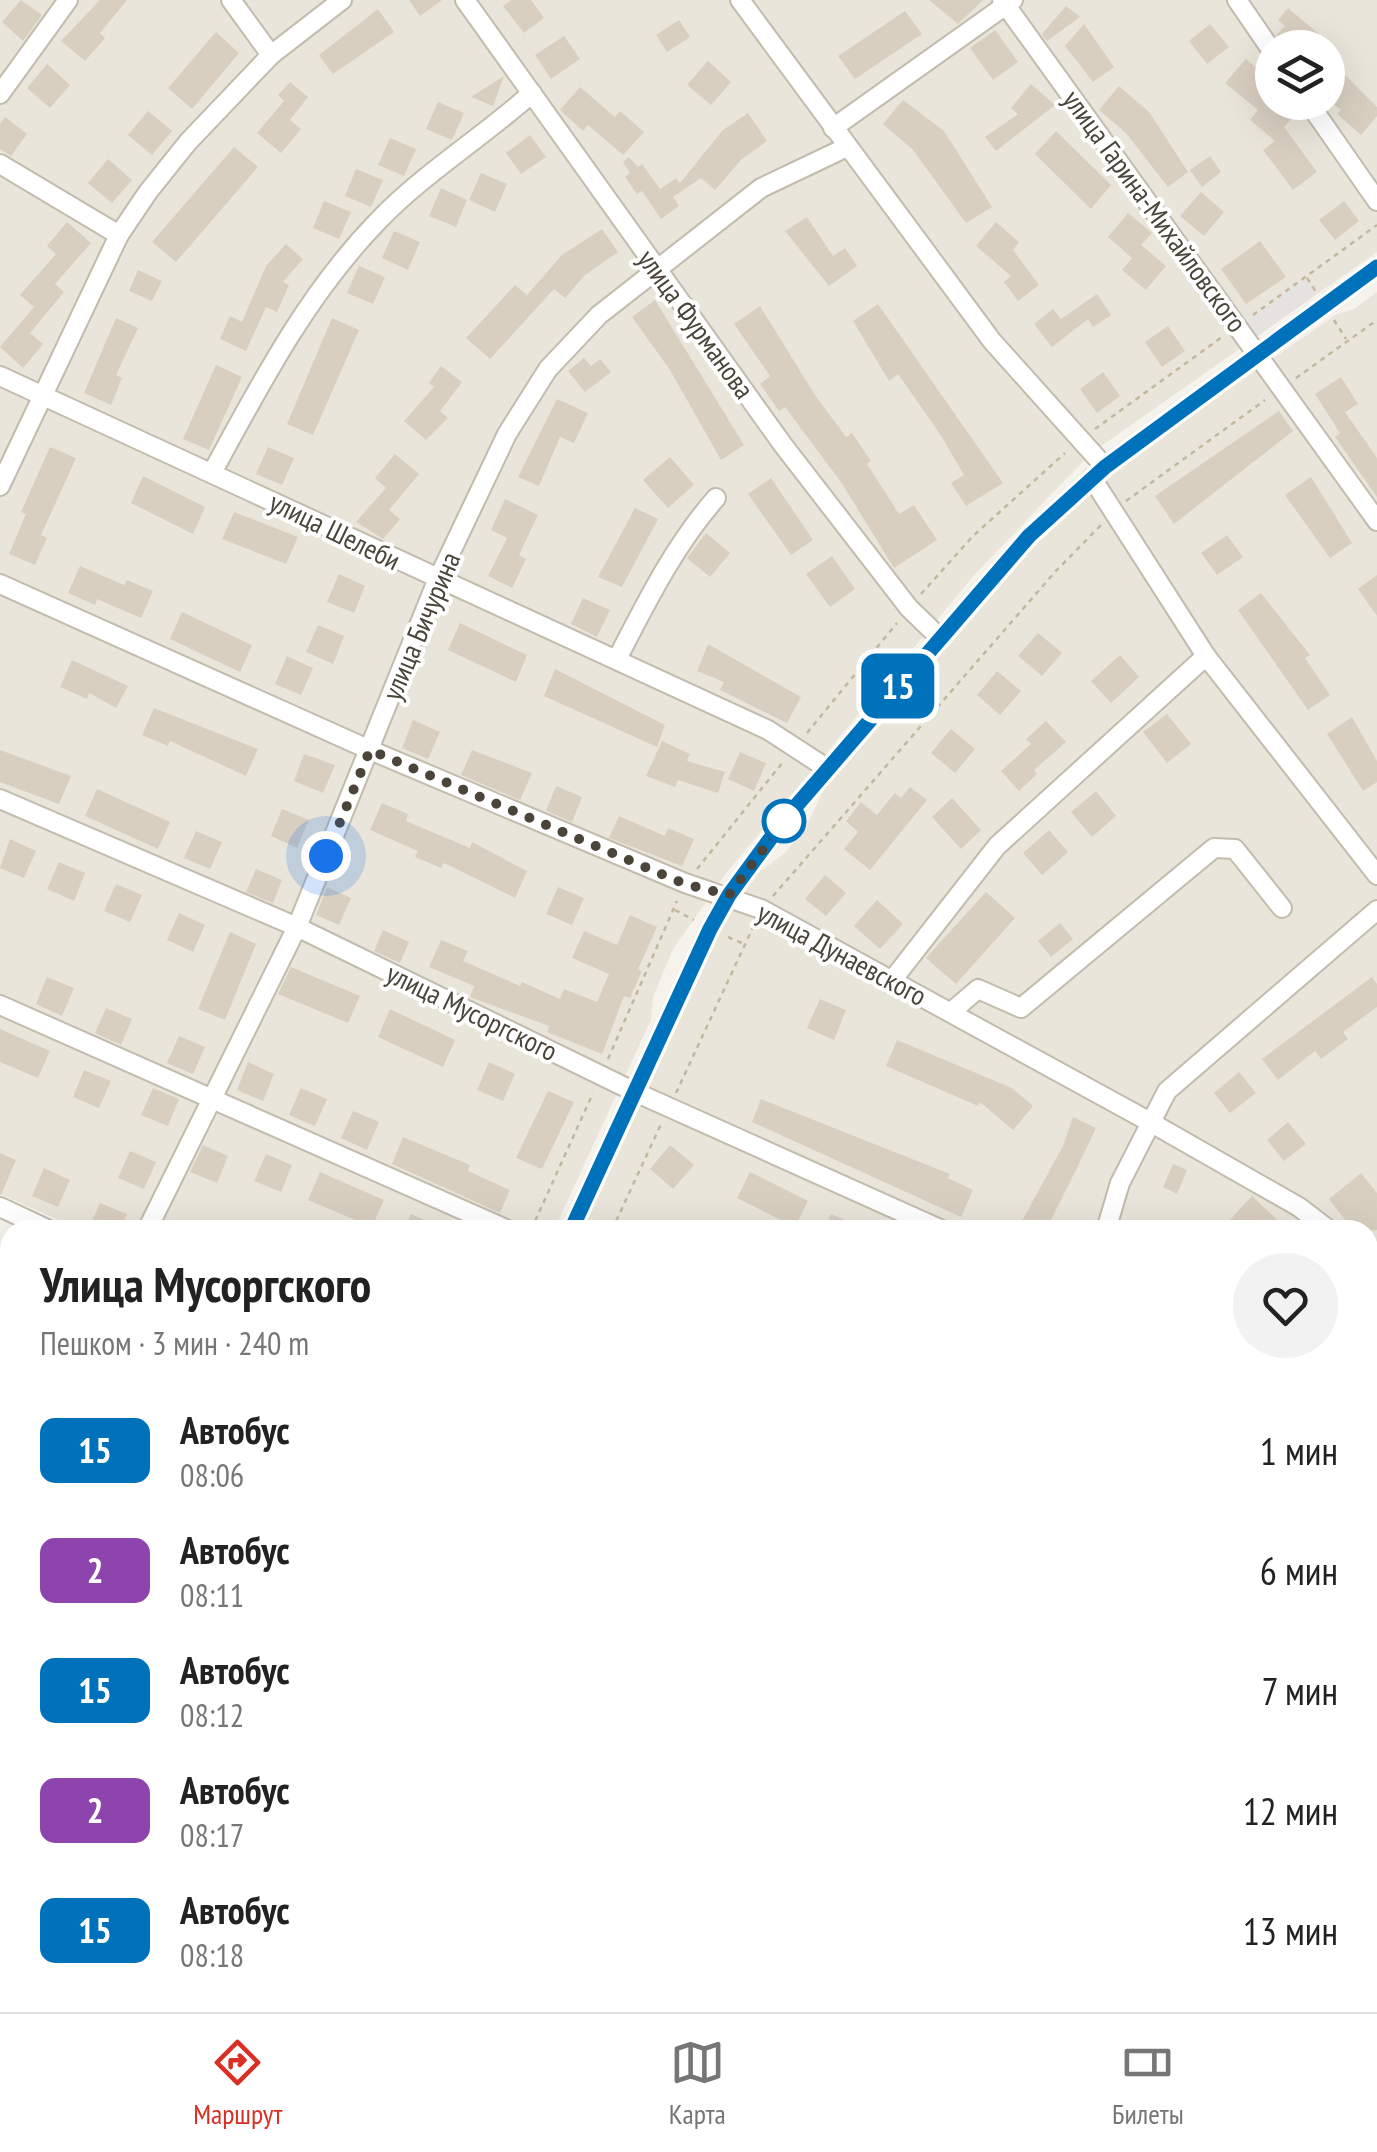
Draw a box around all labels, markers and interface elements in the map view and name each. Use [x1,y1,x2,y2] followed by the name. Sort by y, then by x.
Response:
[1255,30,1345,120] map controls
[1255,30,1345,120] button: layers
[1055,82,1256,339] street label: улица Гарина-Михайловского
[630,242,763,406] street label: улица Фурманова
[264,483,407,578] street label: улица Шелеби
[373,546,468,706] street label: улица Бичурина
[853,654,943,718] line badge: 15
[881,663,915,709] text: 15
[763,800,805,842] unlabelled marker
[301,831,351,881] your location
[751,893,933,1014] street label: улица Дунаевского
[381,954,564,1069] street label: улица Мусоргского
[40,1253,371,1315] text: Улица Мусоргского
[1233,1253,1338,1358] button: heart
[40,1322,309,1364] text: Пешком · 3 мин · 240 m
[180,1405,290,1454] text: Автобус
[1260,1426,1338,1475] text: 1 мин
[78,1427,112,1473] text: 15
[180,1454,244,1496] text: 08:06
[180,1525,290,1574] text: Автобус
[1260,1546,1338,1595] text: 6 мин
[87,1547,103,1593] text: 2
[180,1574,244,1616] text: 08:11
[180,1645,290,1694] text: Автобус
[1261,1666,1338,1715] text: 7 мин
[78,1667,112,1713] text: 15
[180,1694,244,1736] text: 08:12
[180,1765,290,1814] text: Автобус
[1243,1786,1338,1835] text: 12 мин
[87,1787,103,1833] text: 2
[180,1814,244,1856] text: 08:17
[180,1885,290,1934] text: Автобус
[1243,1906,1338,1955] text: 13 мин
[78,1907,112,1953] text: 15
[180,1934,244,1976] text: 08:18
[193,2035,283,2132] tab: Маршрут
[669,2035,726,2132] tab: Карта
[1112,2035,1184,2132] tab: Билеты

